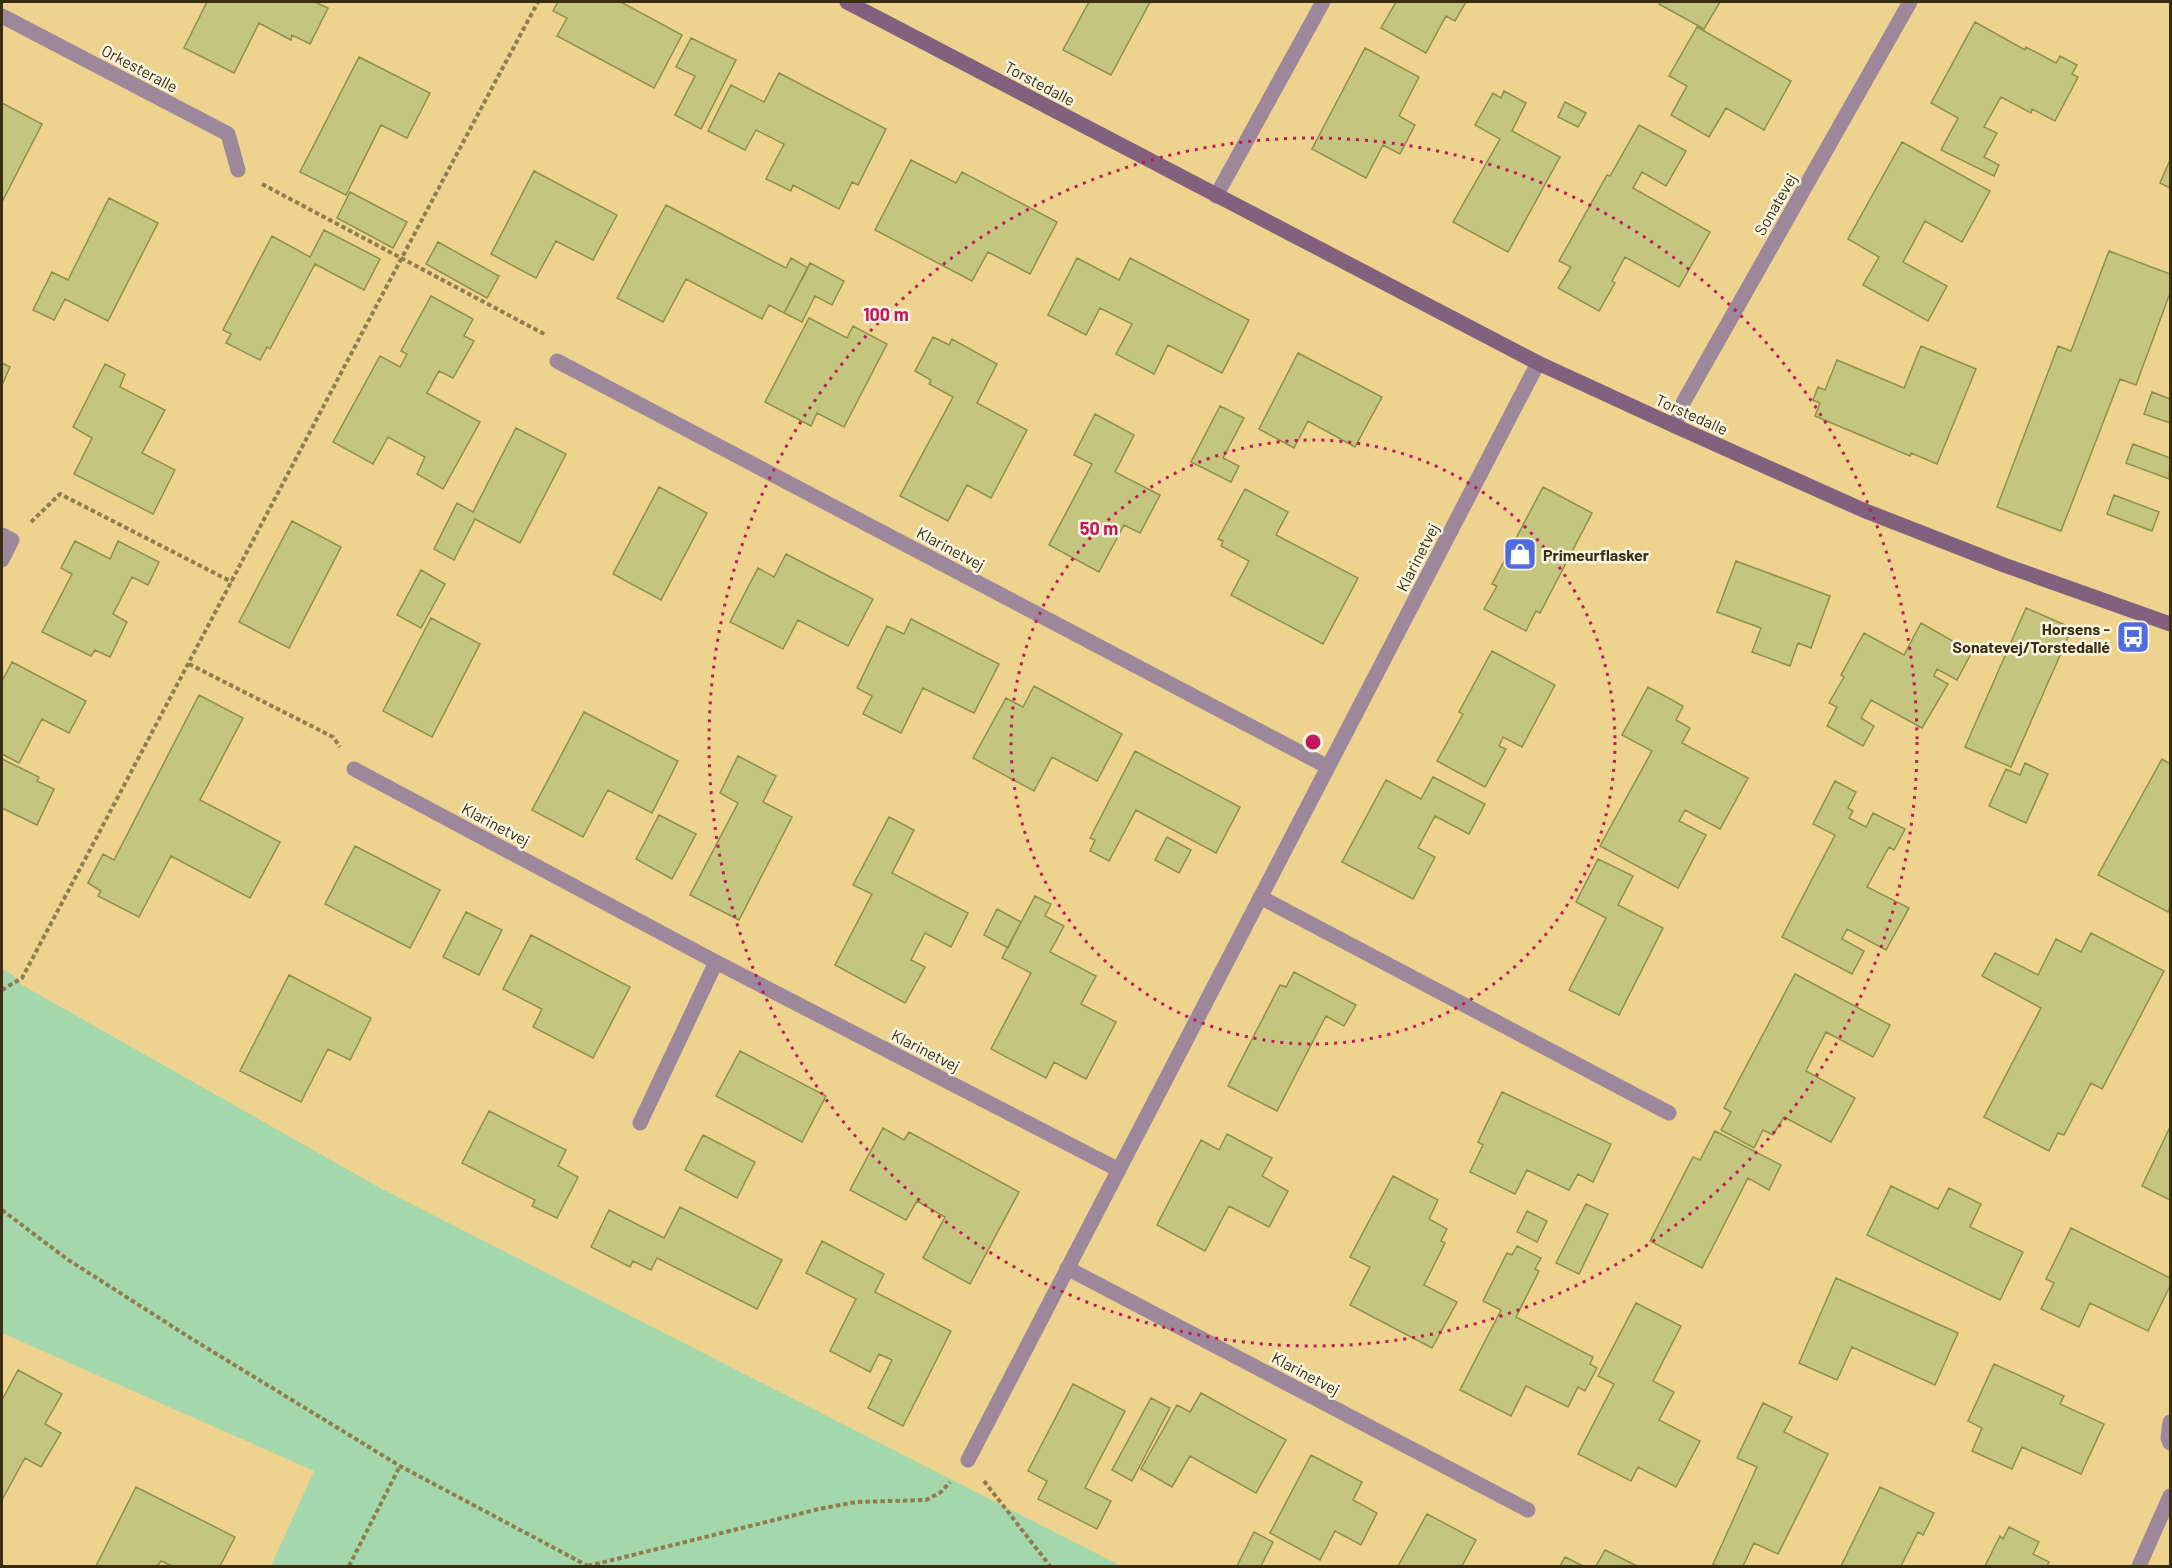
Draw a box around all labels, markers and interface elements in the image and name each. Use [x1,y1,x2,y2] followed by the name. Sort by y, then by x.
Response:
[99,40,181,96] street label: Orkesteralle
[1002,57,1078,109] street label: Torstedalle
[1750,170,1800,238] street label: Sonatevej
[863,303,909,325] text: 100 m
[1653,390,1731,438] street label: Torstedalle
[1080,517,1118,539] text: 50 m
[1392,520,1442,594] street label: Klarinetvej
[914,522,988,574] street label: Klarinetvej
[1502,536,1538,572] shop icon: Primeurflasker
[1543,545,1649,564] place label: Primeurflasker
[1952,619,2110,656] place label: Horsens - Sonatevej/Torstedallé
[2115,619,2151,655] bus stop icon: Horsens - Sonatevej/Torstedallé
[1303,732,1323,752] centre of rings
[459,798,533,850] street label: Klarinetvej
[889,1025,963,1075] street label: Klarinetvej
[1269,1347,1343,1399] street label: Klarinetvej

